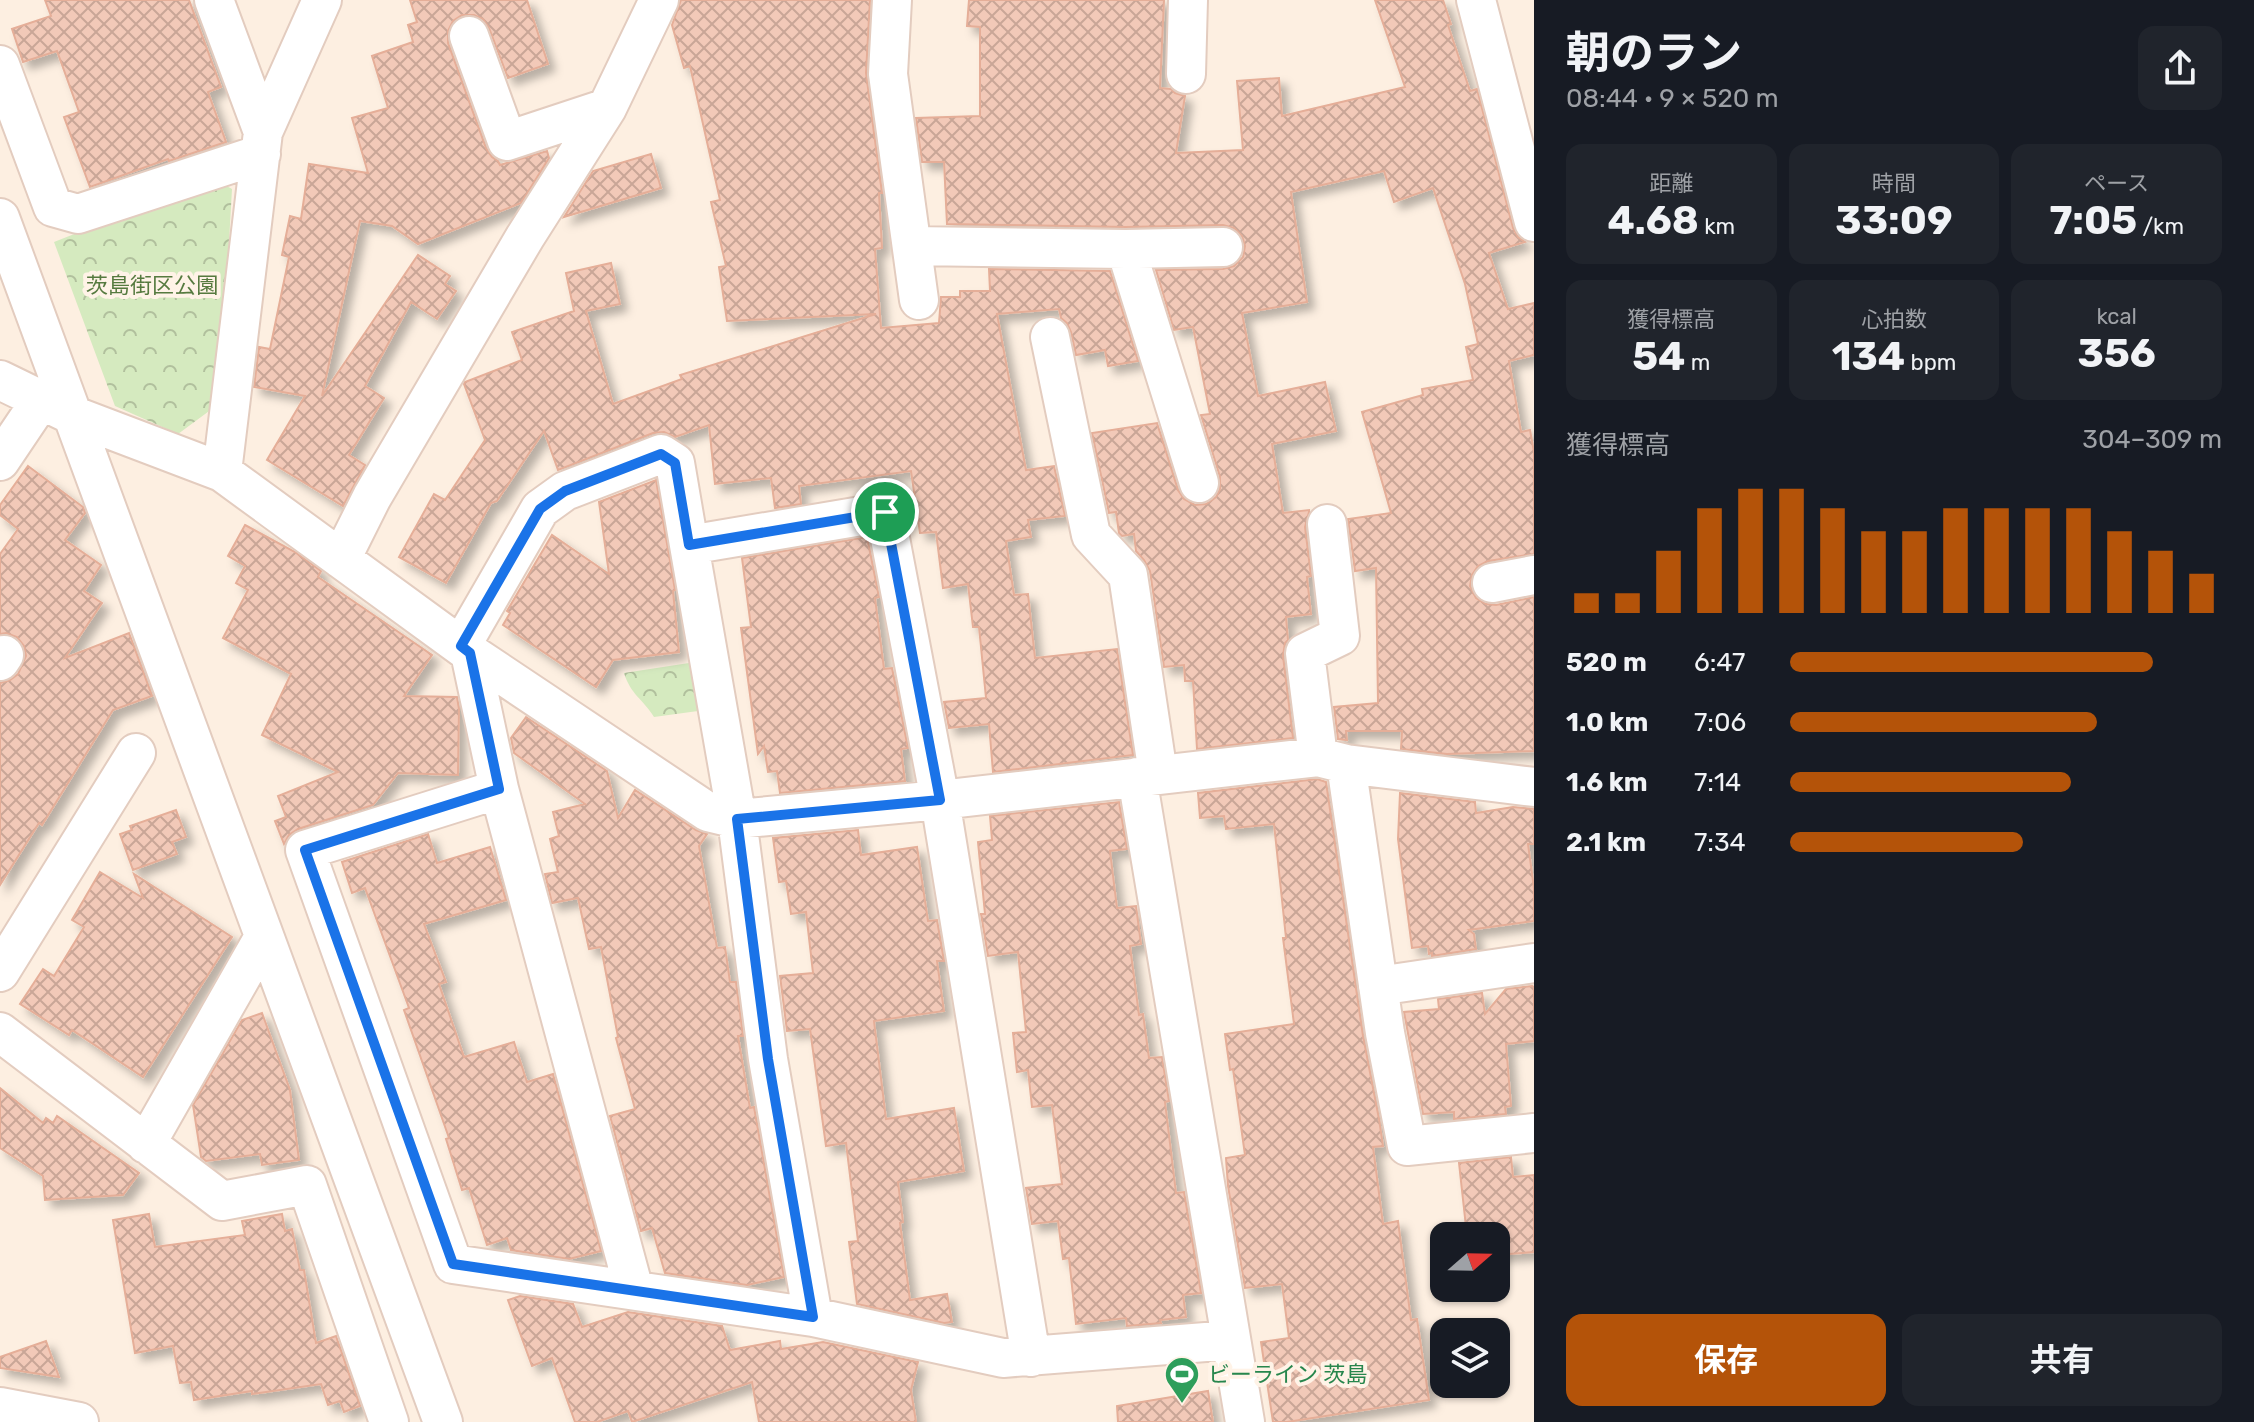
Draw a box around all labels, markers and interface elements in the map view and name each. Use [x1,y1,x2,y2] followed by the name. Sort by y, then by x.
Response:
[2138,26,2222,110] button: share
[1566,27,1742,79] text: 朝のラン
[1566,83,1779,114] text: 08:44 · 9 × 520 m
[1649,170,1693,197] text: 距離
[1872,170,1916,197] text: 時間
[2084,170,2149,197] text: ペース
[1608,197,1699,244] text: 4.68
[1835,197,1953,244] text: 33:09
[2049,197,2137,244] text: 7:05
[1699,213,1735,240] text: km
[2137,213,2184,240] text: /km
[86,272,218,299] park label: 茨島街区公園
[2096,303,2137,330] text: kcal
[1627,306,1715,333] text: 獲得標高
[1861,306,1927,333] text: 心拍数
[2078,330,2156,377] text: 356
[1632,333,1685,380] text: 54
[1832,333,1905,380] text: 134
[1685,349,1710,376] text: m
[1905,349,1956,376] text: bpm
[2082,424,2222,455] text: 304–309 m
[1566,430,1670,461] text: 獲得標高
[851,478,919,546] pin
[863,490,907,534] icon: arrive
[1566,647,1647,678] text: 520 m
[1694,647,1745,678] text: 6:47
[1566,707,1648,738] text: 1.0 km
[1694,707,1746,738] text: 7:06
[1566,767,1648,798] text: 1.6 km
[1694,767,1741,798] text: 7:14
[1566,827,1646,858] text: 2.1 km
[1694,827,1746,858] text: 7:34
[1430,1222,1510,1302] north arrow
[1430,1222,1510,1398] map controls
[1566,1314,1886,1406] button: 保存
[1902,1314,2222,1406] button: 共有
[1430,1318,1510,1398] button: layers
[1163,1355,1201,1405] sports icon: ビーライン 茨島
[1208,1361,1367,1388] place label: ビーライン 茨島

